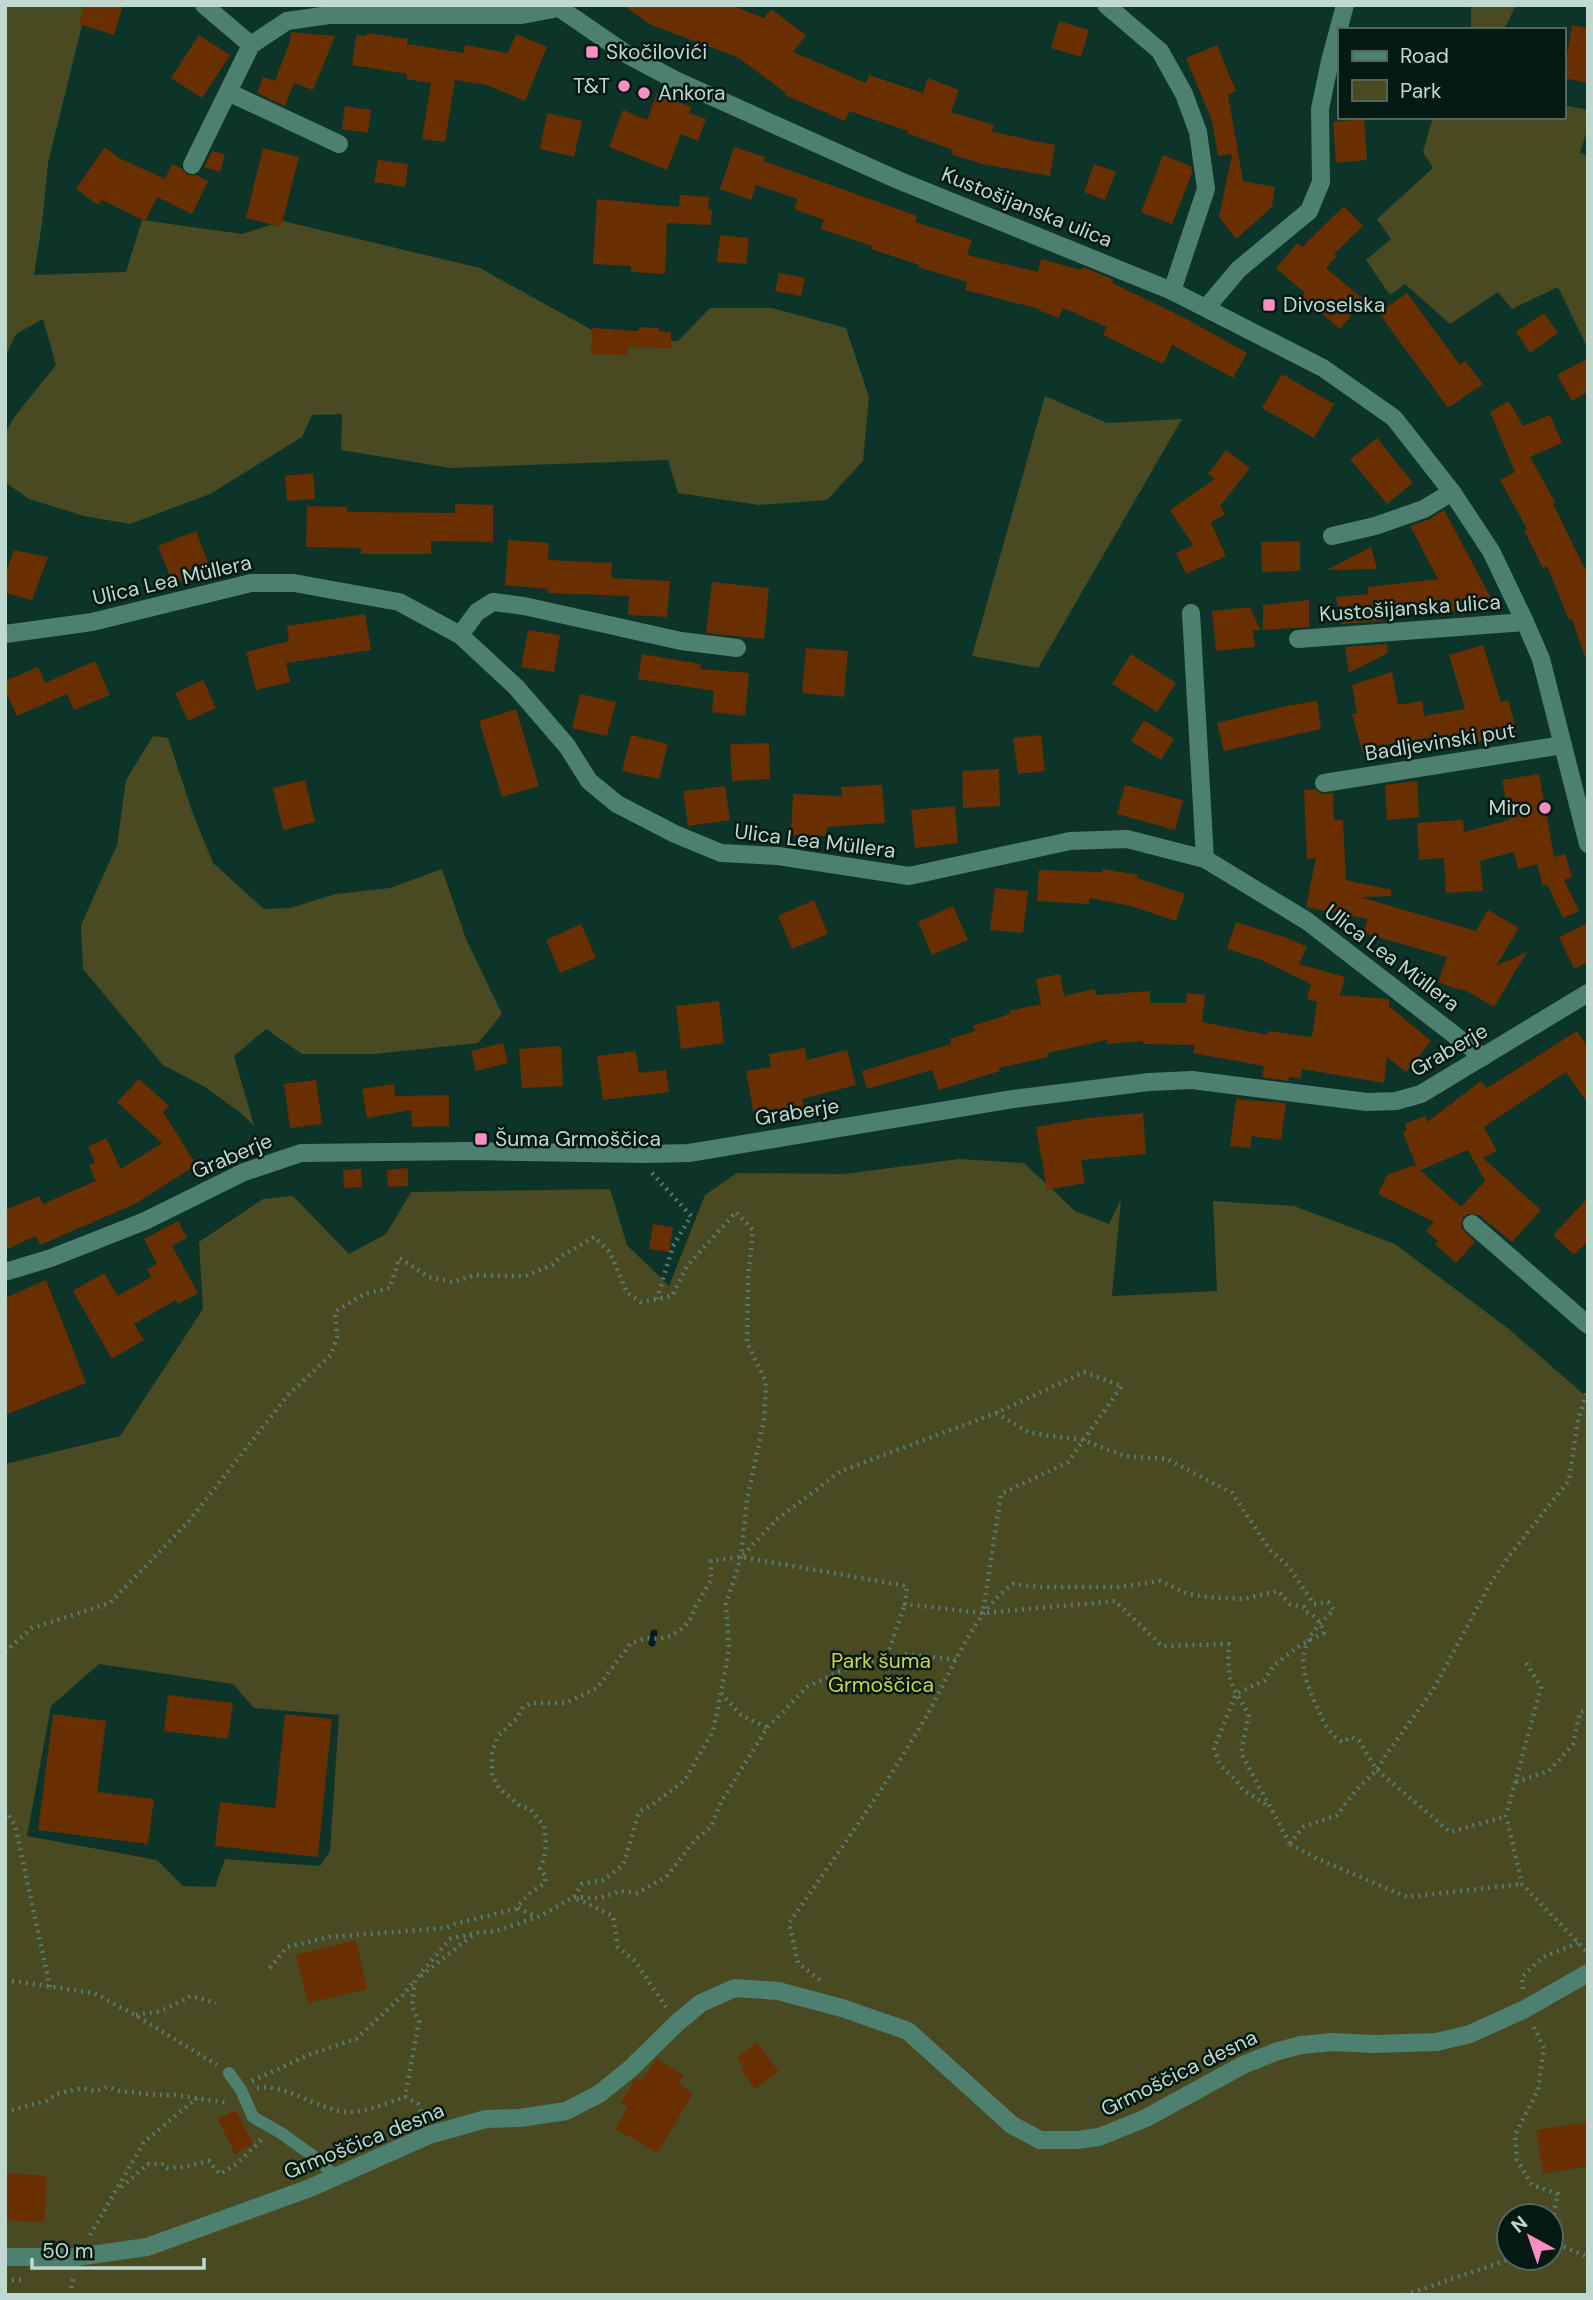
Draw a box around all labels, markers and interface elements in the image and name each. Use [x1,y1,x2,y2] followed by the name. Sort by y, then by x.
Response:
[1338,28,1565,119] legend
[606,38,707,66] place label: Skočilovići
[1400,42,1449,70] text: Road
[584,44,600,60] marker: Skočilovići
[573,72,610,100] place label: T&T
[1400,77,1442,105] text: Park
[616,78,632,94] marker: T&T
[658,79,725,107] place label: Ankora
[636,85,652,101] marker: Ankora
[937,160,1117,254] street label: Kustošijanska ulica
[1283,291,1385,319] place label: Divoselska
[1261,297,1277,313] marker: Divoselska
[90,548,254,612] street label: Ulica Lea Müllera
[1318,588,1502,628] street label: Kustošijanska ulica
[1363,716,1517,768] street label: Badljevinski put
[1488,794,1531,822] place label: Miro
[1537,800,1553,816] marker: Miro
[733,817,897,865] street label: Ulica Lea Müllera
[1319,898,1465,1018] street label: Ulica Lea Müllera
[1405,1017,1493,1083] street label: Graberje
[753,1092,841,1132] street label: Graberje
[495,1125,661,1153] place label: Šuma Grmoščica
[187,1126,277,1185] street label: Graberje
[473,1131,489,1147] marker: Šuma Grmoščica
[828,1647,934,1699] park label: Park šuma Grmoščica
[1096,2023,1262,2123] street label: Grmoščica desna
[280,2096,448,2186] street label: Grmoščica desna
[1495,2202,1565,2272] north arrow
[1506,2210,1533,2238] text: N
[32,2226,203,2270] scale bar
[42,2237,93,2265] text: 50 m

